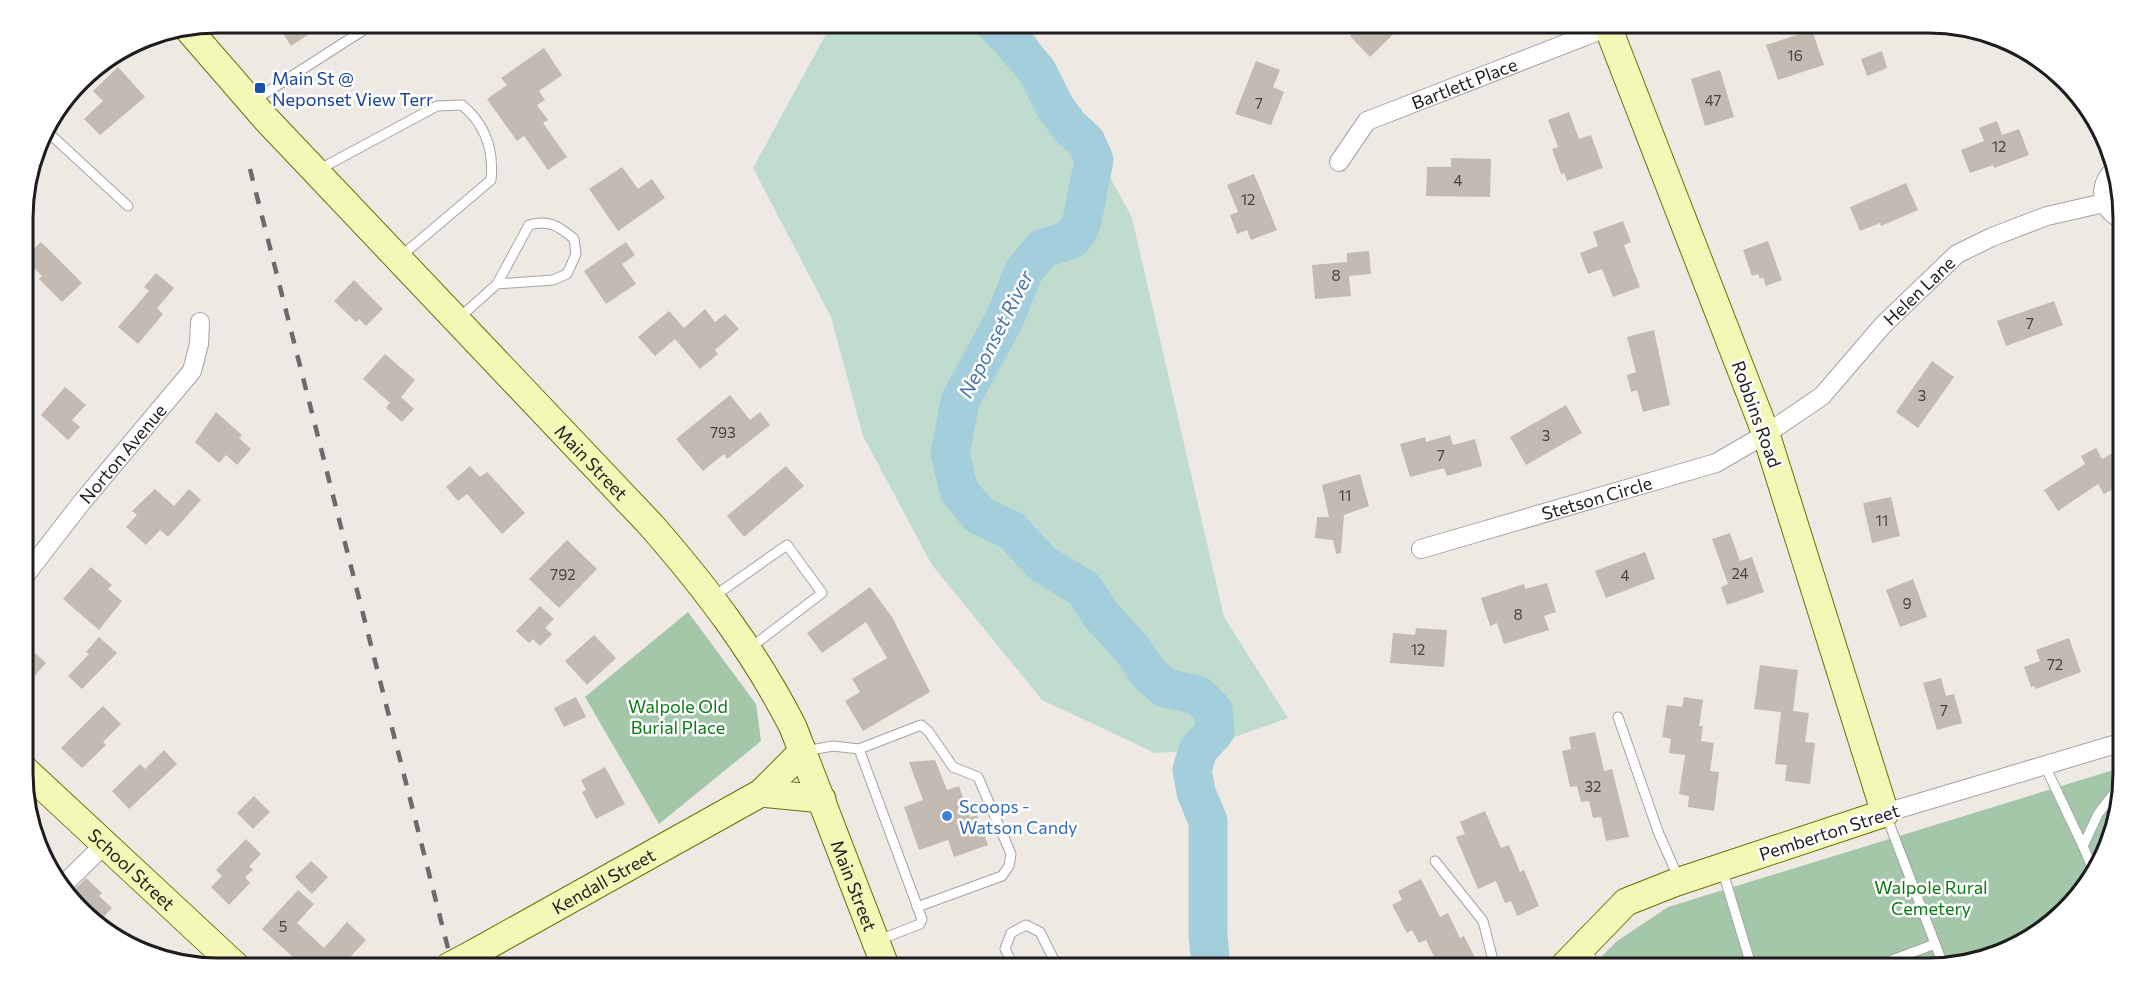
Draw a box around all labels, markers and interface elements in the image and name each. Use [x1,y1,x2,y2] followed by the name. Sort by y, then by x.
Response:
[1787,46,1803,64] house number: 16
[1408,53,1520,114] street label: Bartlett Place
[272,67,433,110] place label: Main St @ Neponset View Terr
[253,81,267,95] marker: Main St @ Neponset View Terr
[1705,91,1721,109] house number: 47
[1255,94,1263,112] house number: 7
[1992,137,2006,155] house number: 12
[1454,171,1463,189] house number: 4
[1241,190,1255,208] house number: 12
[1879,251,1959,330] street label: Helen Lane
[953,265,1038,402] water label: Neponset River
[1331,266,1341,284] house number: 8
[2026,314,2034,332] house number: 7
[1727,358,1787,470] street label: Robbins Road
[1918,386,1926,404] house number: 3
[75,399,171,508] street label: Norton Avenue
[550,420,632,504] street label: Main Street
[710,423,736,441] house number: 793
[1542,426,1550,444] house number: 3
[1437,446,1445,464] house number: 7
[1539,471,1654,524] street label: Stetson Circle
[1339,486,1351,504] house number: 11
[1876,511,1888,529] house number: 11
[1731,564,1749,582] house number: 24
[550,565,576,583] house number: 792
[1621,566,1630,584] house number: 4
[1902,594,1912,612] house number: 9
[1513,605,1523,623] house number: 8
[1411,640,1425,658] house number: 12
[2047,655,2063,673] house number: 72
[628,695,728,738] park label: Walpole Old Burial Place
[1940,701,1948,719] house number: 7
[1585,777,1601,795] house number: 32
[959,795,1078,838] place label: Scoops - Watson Candy
[1756,799,1902,865] street label: Pemberton Street
[940,809,954,823] marker: Scoops - Watson Candy
[84,823,180,915] street label: School Street
[827,837,882,934] street label: Main Street
[548,843,659,918] street label: Kendall Street
[1874,876,1988,919] park label: Walpole Rural Cemetery
[279,917,287,935] house number: 5

